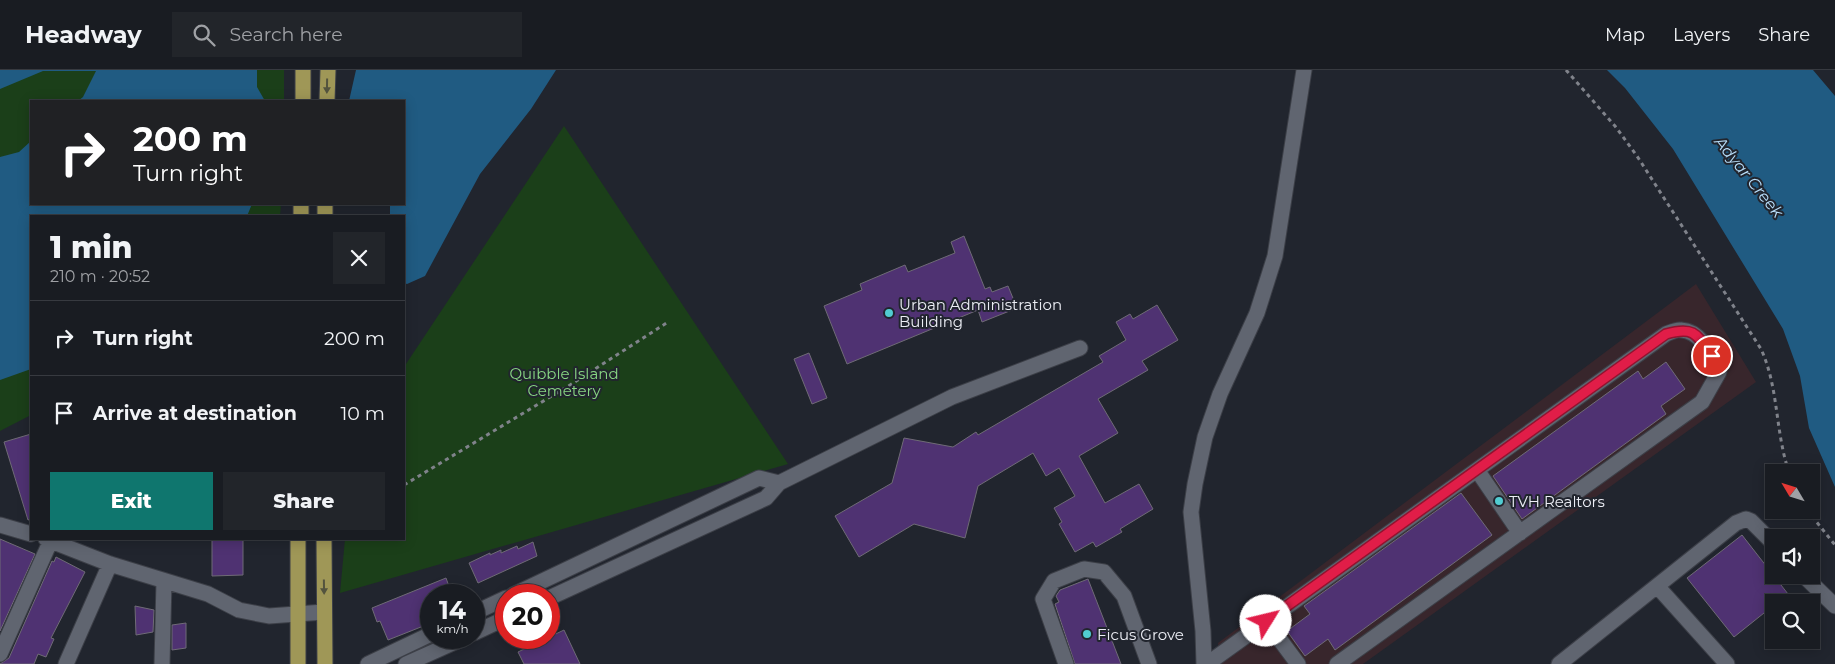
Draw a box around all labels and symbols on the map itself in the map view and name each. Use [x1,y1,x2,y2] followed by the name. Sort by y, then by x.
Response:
[323,78,331,94] one-way arrow
[1710,132,1788,222] water label: Adyar Creek
[899,295,1062,331] place label: Urban Administration Building
[883,307,895,319] marker: Urban Administration Building
[1691,335,1733,377] pin
[509,364,619,400] park label: Quibble Island Cemetery
[1765,464,1820,519] north arrow
[1509,492,1605,511] place label: TVH Realtors
[1493,495,1505,507] marker: TVH Realtors
[320,580,328,596] one-way arrow
[495,584,560,649] speed limit sign: 20
[1239,594,1291,646] position arrow
[1097,625,1184,644] place label: Ficus Grove
[1081,628,1093,640] marker: Ficus Grove

